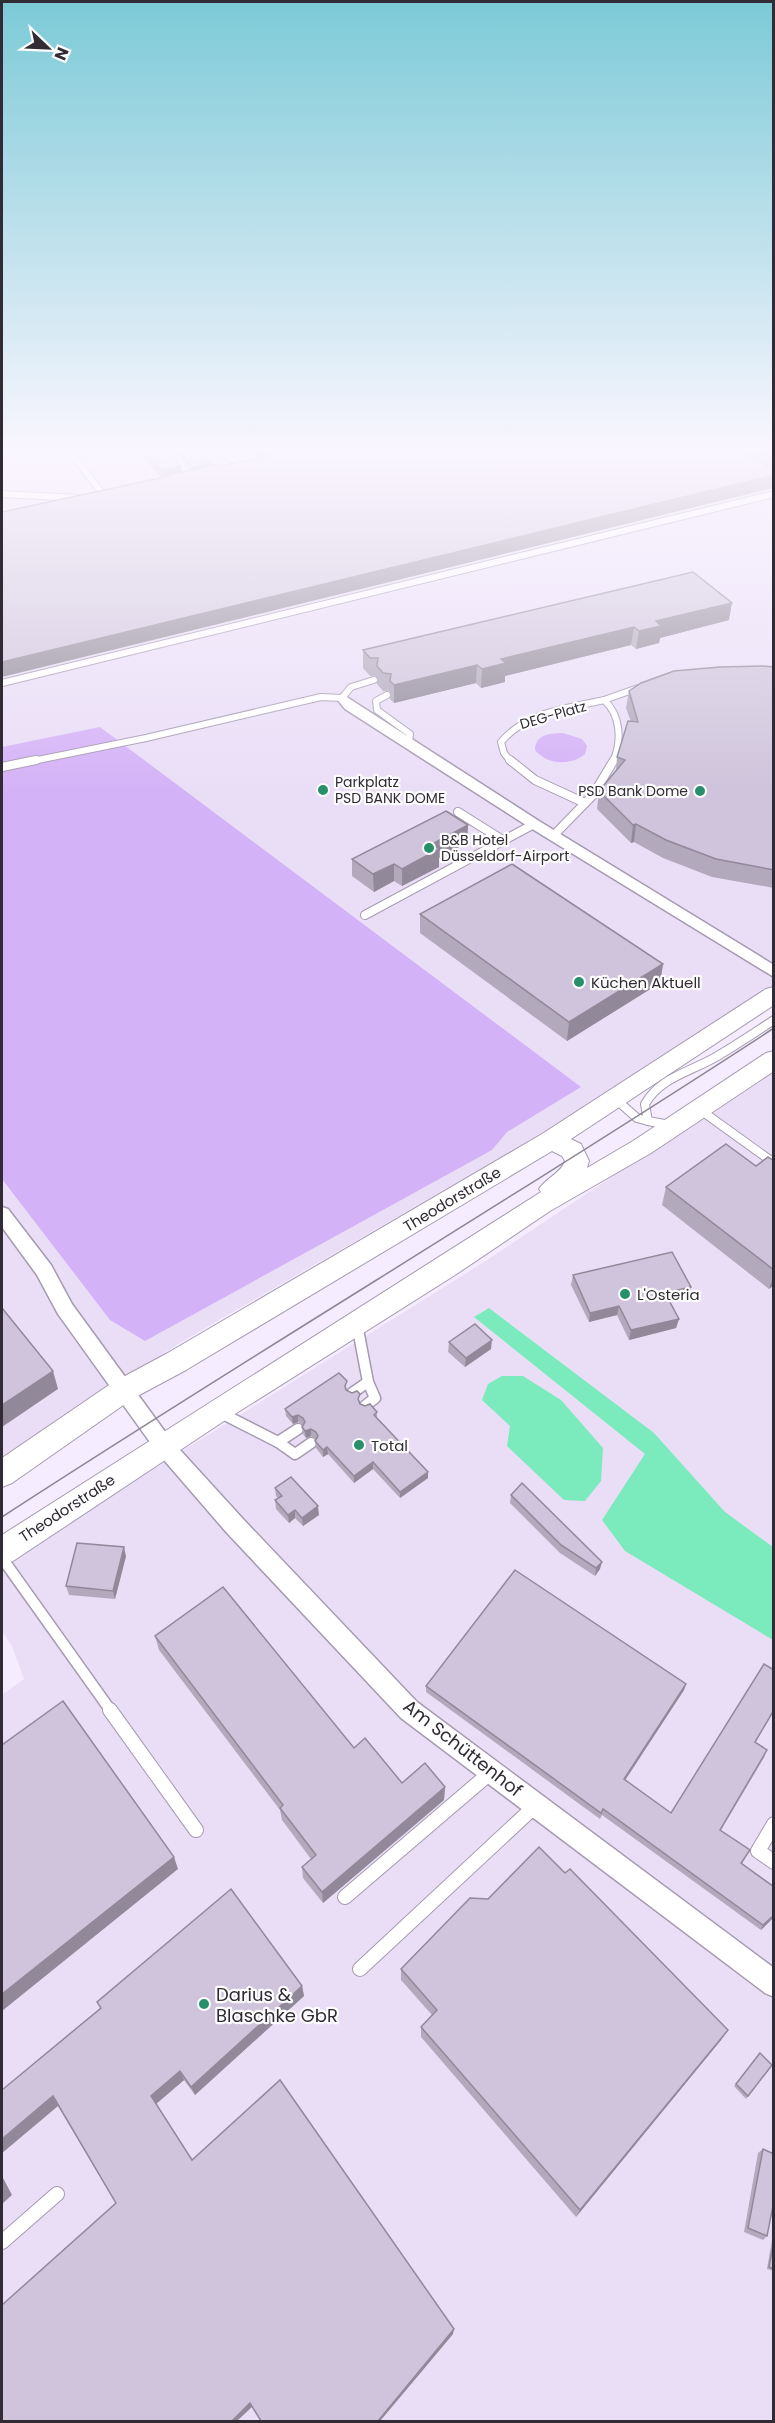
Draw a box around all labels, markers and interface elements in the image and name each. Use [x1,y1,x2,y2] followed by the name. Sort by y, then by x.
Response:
[18,18,78,78] north arrow
[48,44,74,64] text: N
[517,696,589,734] street label: DEG-Platz
[335,772,445,808] place label: Parkplatz PSD BANK DOME
[578,781,688,801] place label: PSD Bank Dome
[316,783,330,797] marker: Parkplatz PSD BANK DOME
[693,784,707,798] marker: PSD Bank Dome
[441,830,569,866] place label: B&B Hotel Düsseldorf-Airport
[422,841,436,855] marker: B&B Hotel Düsseldorf-Airport
[591,972,701,993] place label: Küchen Aktuell
[572,975,586,989] marker: Küchen Aktuell
[399,1162,505,1236] street label: Theodorstraße
[637,1284,700,1305] place label: L'Osteria
[618,1287,632,1301] marker: L'Osteria
[371,1435,408,1456] place label: Total
[352,1438,366,1452] marker: Total
[15,1469,119,1547] street label: Theodorstraße
[398,1694,528,1802] street label: Am Schüttenhof
[216,1982,338,2028] place label: Darius & Blaschke GbR
[197,1997,211,2011] marker: Darius & Blaschke GbR

